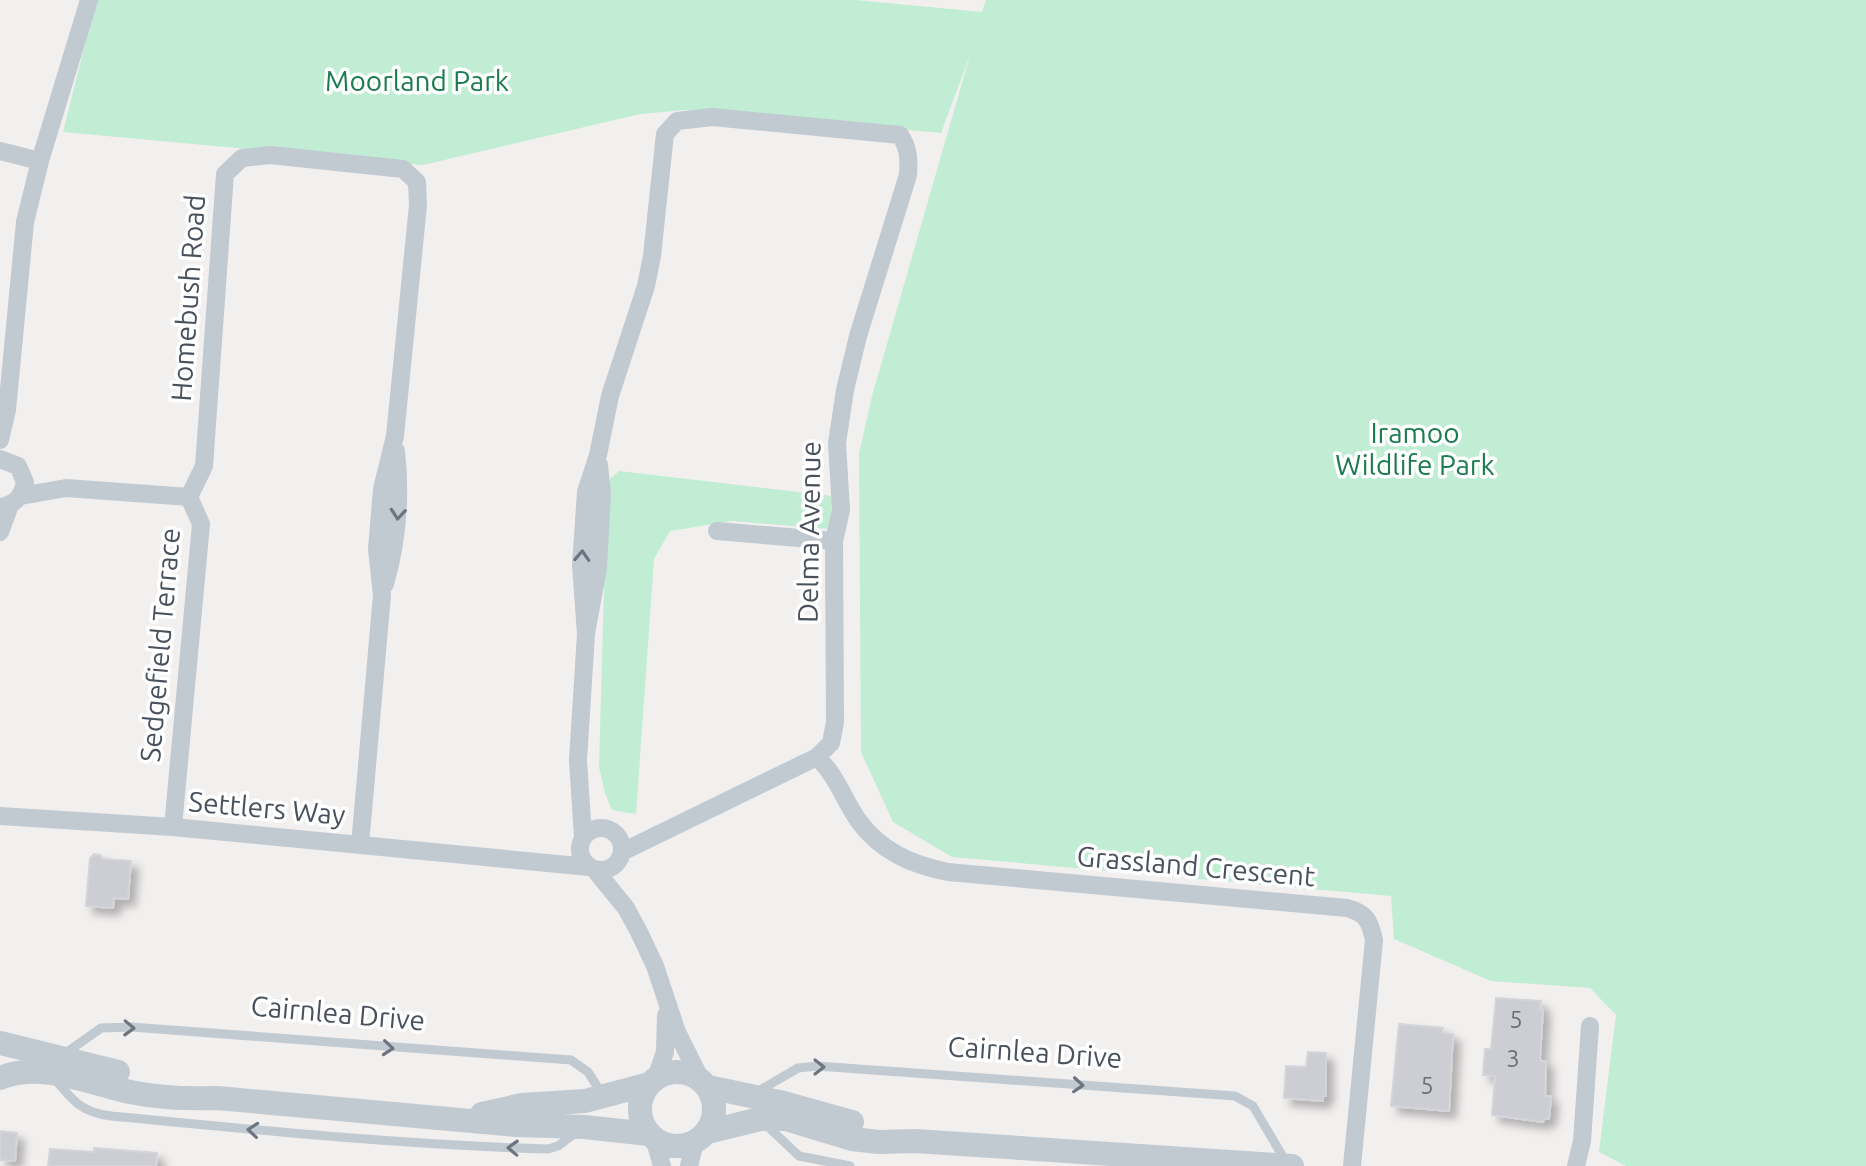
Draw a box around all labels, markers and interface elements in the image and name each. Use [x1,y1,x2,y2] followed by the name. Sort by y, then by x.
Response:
[325,65,509,96] park label: Moorland Park
[165,194,210,402] street label: Homebush Road
[1335,417,1495,480] park label: Iramoo Wildlife Park
[791,441,826,623] street label: Delma Avenue
[390,508,407,521] one-way arrow
[134,527,185,763] street label: Sedgefield Terrace
[573,549,590,562] one-way arrow
[187,785,347,830] street label: Settlers Way
[1076,840,1317,891] street label: Grassland Crescent
[250,989,426,1036] street label: Cairnlea Drive
[1509,1006,1523,1033] house number: 5
[123,1019,136,1036] one-way arrow
[947,1030,1123,1073] street label: Cairnlea Drive
[382,1039,395,1056] one-way arrow
[1506,1045,1520,1072] house number: 3
[813,1058,826,1076] one-way arrow
[1420,1072,1434,1099] house number: 5
[1072,1076,1085,1093] one-way arrow
[246,1121,259,1138] one-way arrow
[506,1139,519,1157] one-way arrow

